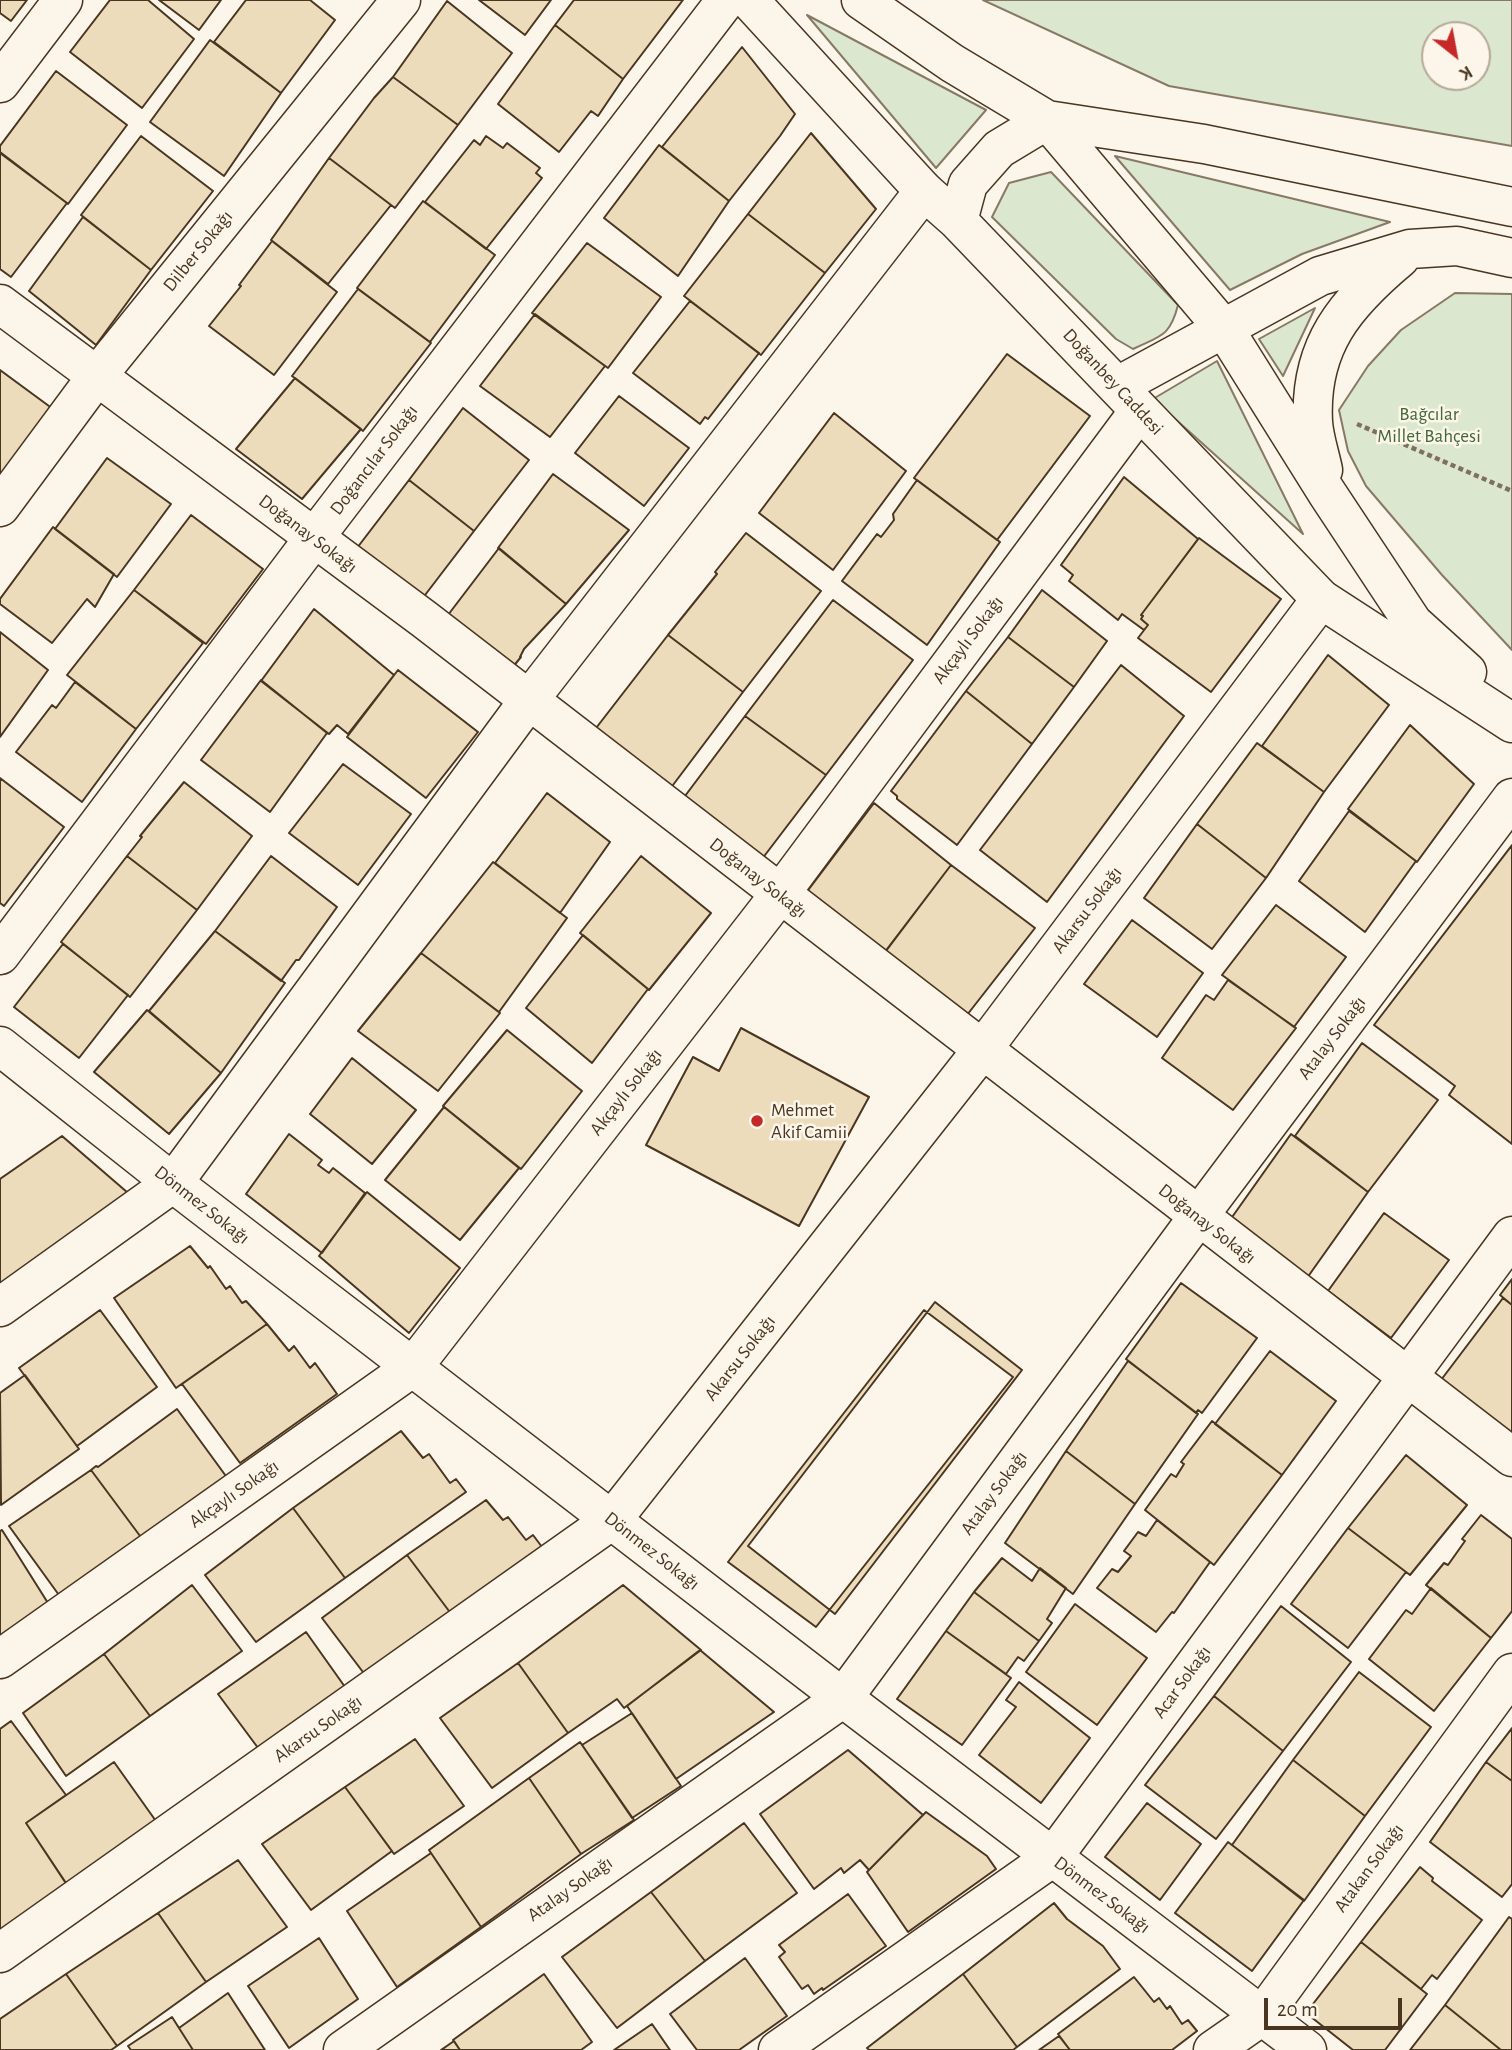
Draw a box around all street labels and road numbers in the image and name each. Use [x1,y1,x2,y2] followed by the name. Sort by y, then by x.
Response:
[158,206,238,296] street label: Dilber Sokağı
[1058,324,1168,440] street label: Doğanbey Caddesi
[325,400,423,520] street label: Doğancılar Sokağı
[254,490,362,578] street label: Doğanay Sokağı
[927,591,1009,689] street label: Akçaylı Sokağı
[705,833,811,923] street label: Doğanay Sokağı
[1047,862,1127,958] street label: Akarsu Sokağı
[1293,992,1371,1084] street label: Atalay Sokağı
[585,1044,667,1140] street label: Akçaylı Sokağı
[150,1161,254,1249] street label: Dönmez Sokağı
[1154,1179,1260,1269] street label: Doğanay Sokağı
[699,1311,781,1405] street label: Akarsu Sokağı
[956,1446,1032,1540] street label: Atalay Sokağı
[185,1455,283,1533] street label: Akçaylı Sokağı
[600,1507,704,1595] street label: Dönmez Sokağı
[1148,1641,1216,1723] street label: Acar Sokağı
[269,1690,367,1768] street label: Akarsu Sokağı
[1329,1819,1409,1917] street label: Atakan Sokağı
[523,1851,617,1927] street label: Atalay Sokağı
[1049,1851,1155,1939] street label: Dönmez Sokağı

